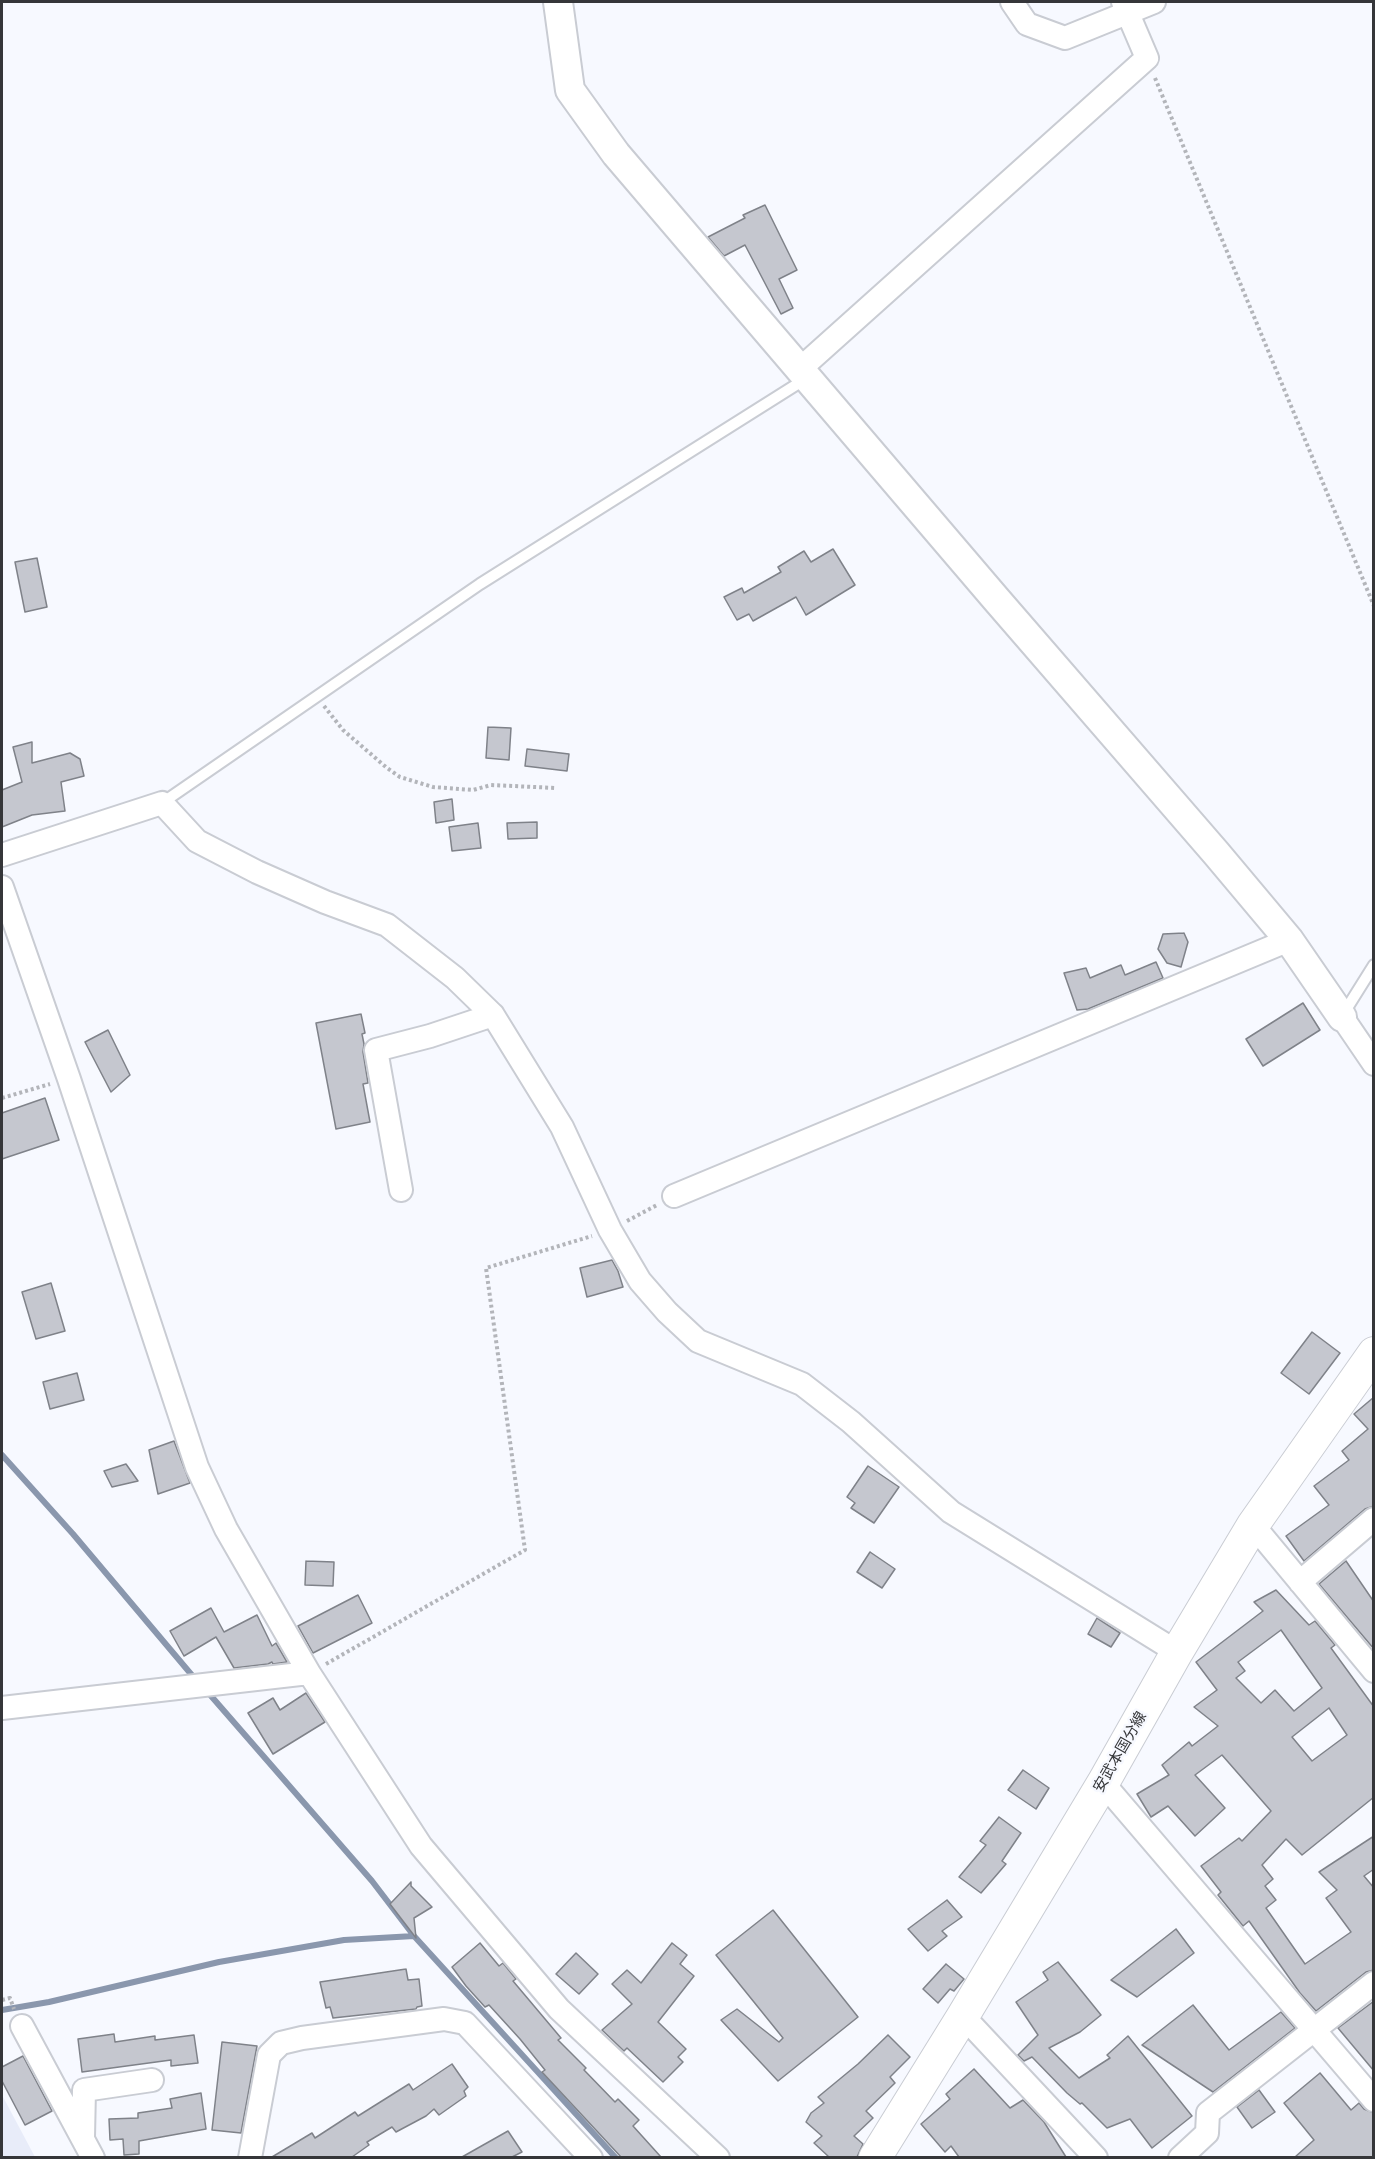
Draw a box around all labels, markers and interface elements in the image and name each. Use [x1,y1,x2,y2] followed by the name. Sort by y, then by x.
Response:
[1090,1709,1150,1795] street label: 安武本国分線

